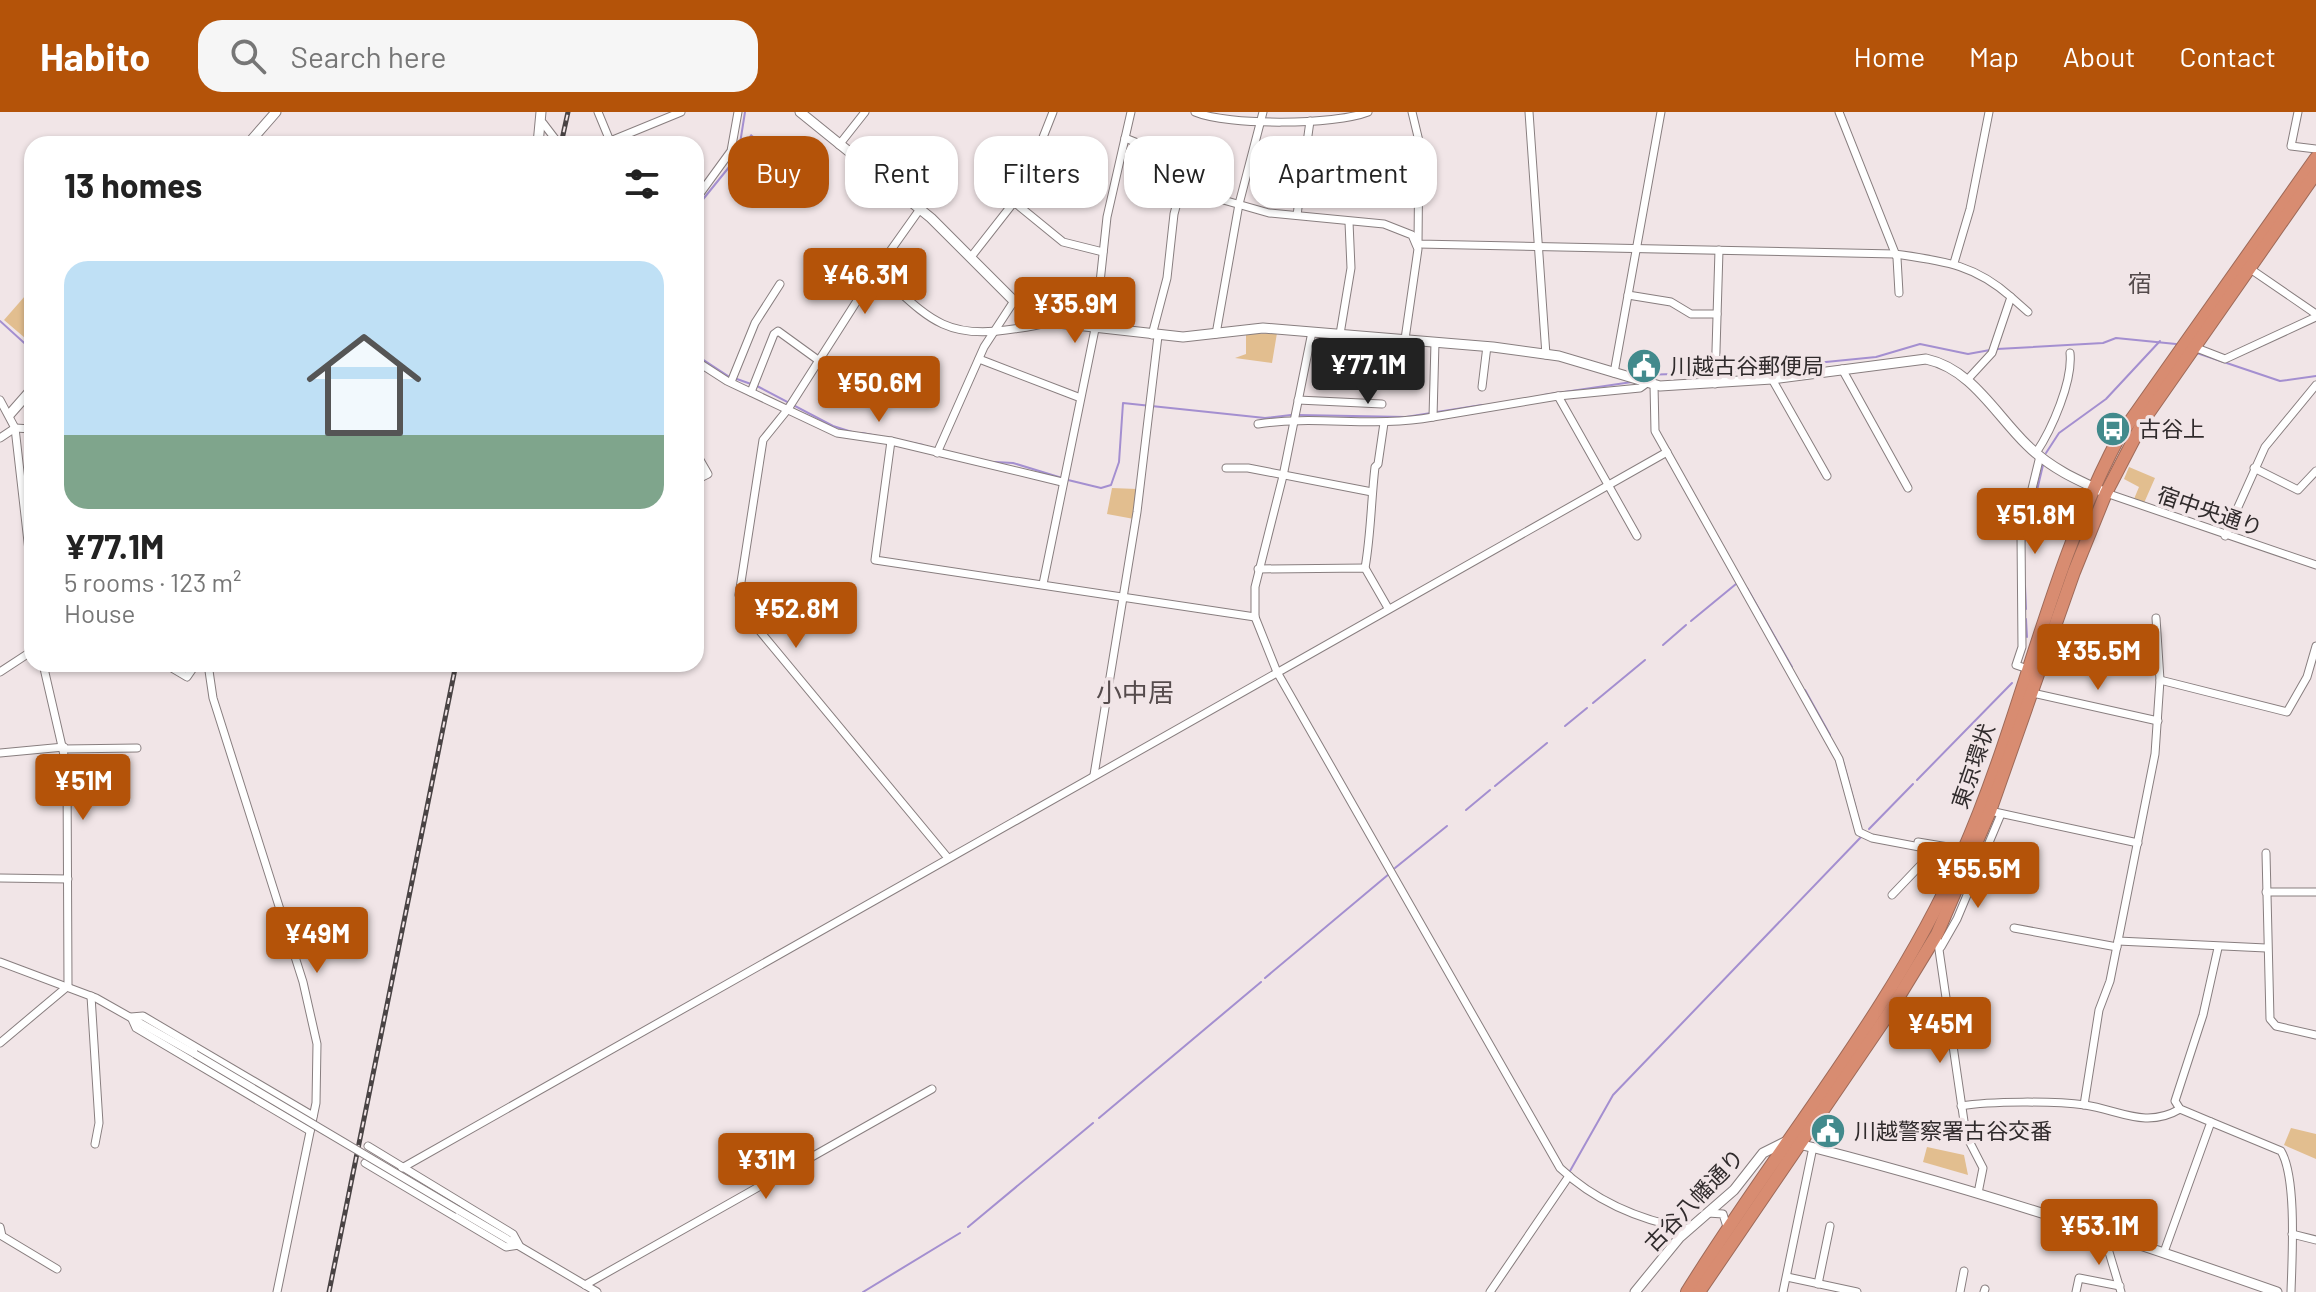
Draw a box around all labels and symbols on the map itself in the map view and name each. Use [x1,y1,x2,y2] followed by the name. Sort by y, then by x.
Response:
[800,248,930,316] pin: ¥46.3M
[2128,268,2152,297] district label: 宿
[1010,277,1140,345] pin: ¥35.9M
[1303,338,1433,406] pin: ¥77.1M
[1625,347,1663,385] public building icon: 川越古谷郵便局
[1670,352,1824,378] place label: 川越古谷郵便局
[814,356,944,424] pin: ¥50.6M
[2094,410,2132,448] bus stop icon: 古谷上
[2139,415,2205,441] place label: 古谷上
[2154,480,2267,540] street label: 宿中央通り
[1970,488,2100,556] pin: ¥51.8M
[731,582,861,650] pin: ¥52.8M
[2033,624,2163,692] pin: ¥35.5M
[1096,676,1174,707] district label: 小中居
[1945,720,1999,812] street label: 東京環状
[36,754,130,822] pin: ¥51M
[1913,842,2043,910] pin: ¥55.5M
[270,907,364,975] pin: ¥49M
[1893,997,1987,1065] pin: ¥45M
[1809,1112,1847,1150] public building icon: 川越警察署古谷交番
[1854,1117,2052,1143] place label: 川越警察署古谷交番
[719,1133,813,1201] pin: ¥31M
[1638,1143,1748,1256] street label: 古谷八幡通り
[2034,1199,2164,1267] pin: ¥53.1M

